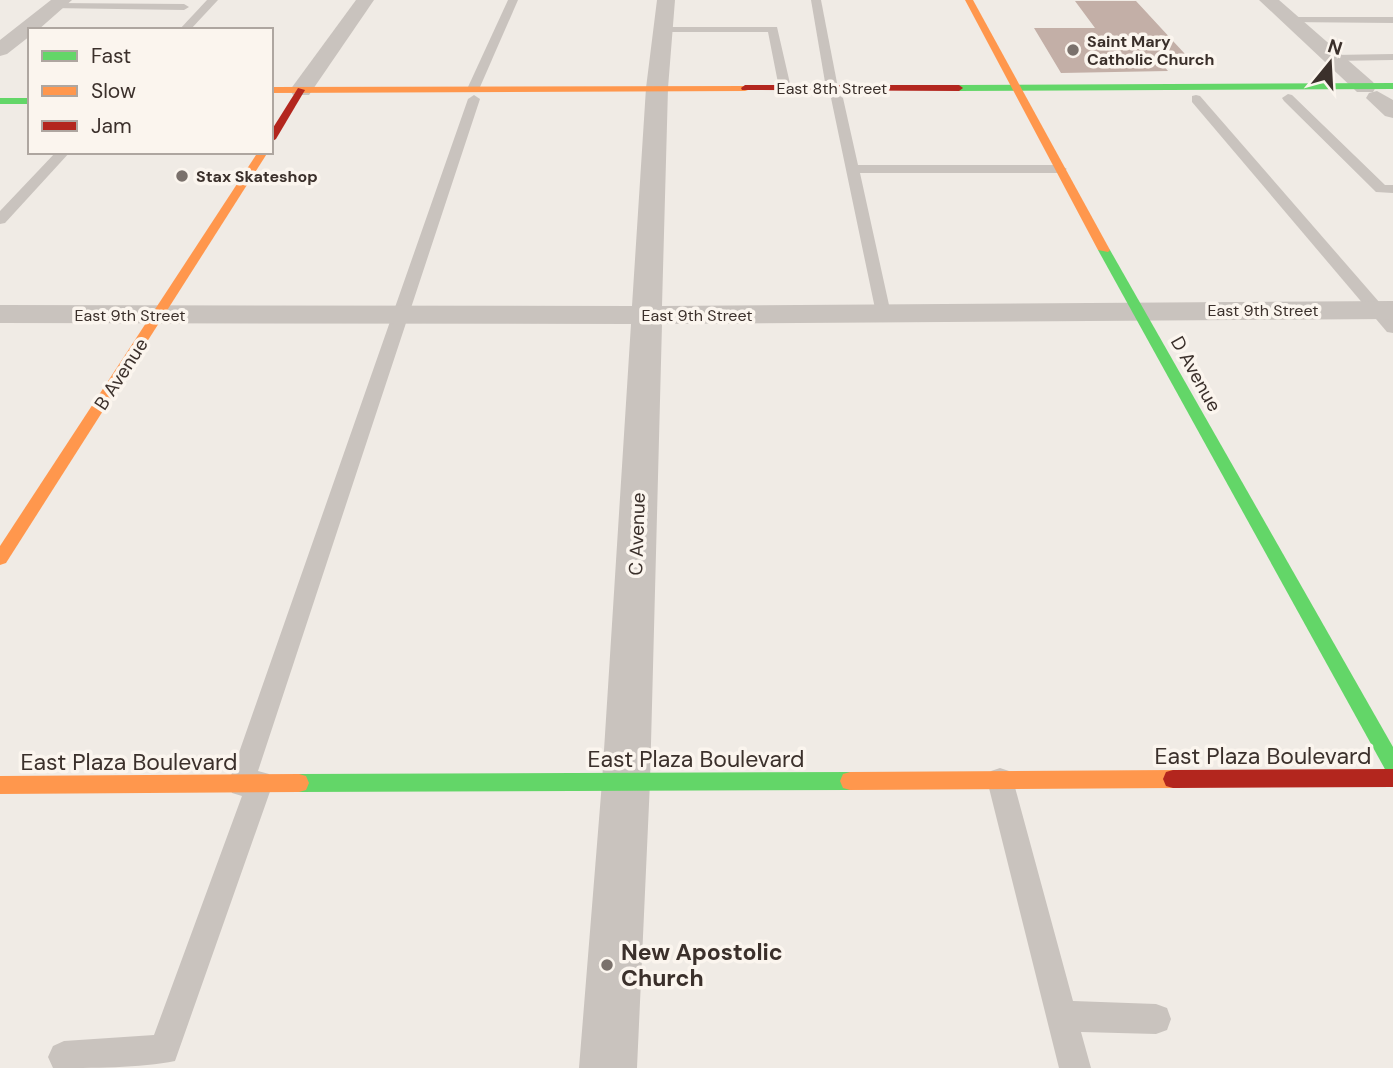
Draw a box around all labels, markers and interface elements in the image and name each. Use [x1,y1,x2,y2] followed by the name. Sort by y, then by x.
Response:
[28,28,273,154] legend
[1295,28,1365,98] north arrow
[1087,31,1214,70] place label: Saint Mary Catholic Church
[1325,33,1346,61] text: N
[91,42,131,70] text: Fast
[1065,42,1081,58] marker: Saint Mary Catholic Church
[91,77,136,105] text: Slow
[777,78,887,99] street label: East 8th Street
[91,112,132,140] text: Jam
[196,166,318,187] place label: Stax Skateshop
[174,168,190,184] marker: Stax Skateshop
[1207,300,1319,321] street label: East 9th Street
[74,305,186,326] street label: East 9th Street
[641,305,753,326] street label: East 9th Street
[1165,332,1227,416] street label: D Avenue
[88,333,154,415] street label: B Avenue
[623,492,651,576] street label: C Avenue
[1155,741,1371,771] street label: East Plaza Boulevard
[588,744,804,774] street label: East Plaza Boulevard
[21,747,237,777] street label: East Plaza Boulevard
[621,937,783,993] place label: New Apostolic Church
[599,957,615,973] marker: New Apostolic Church

